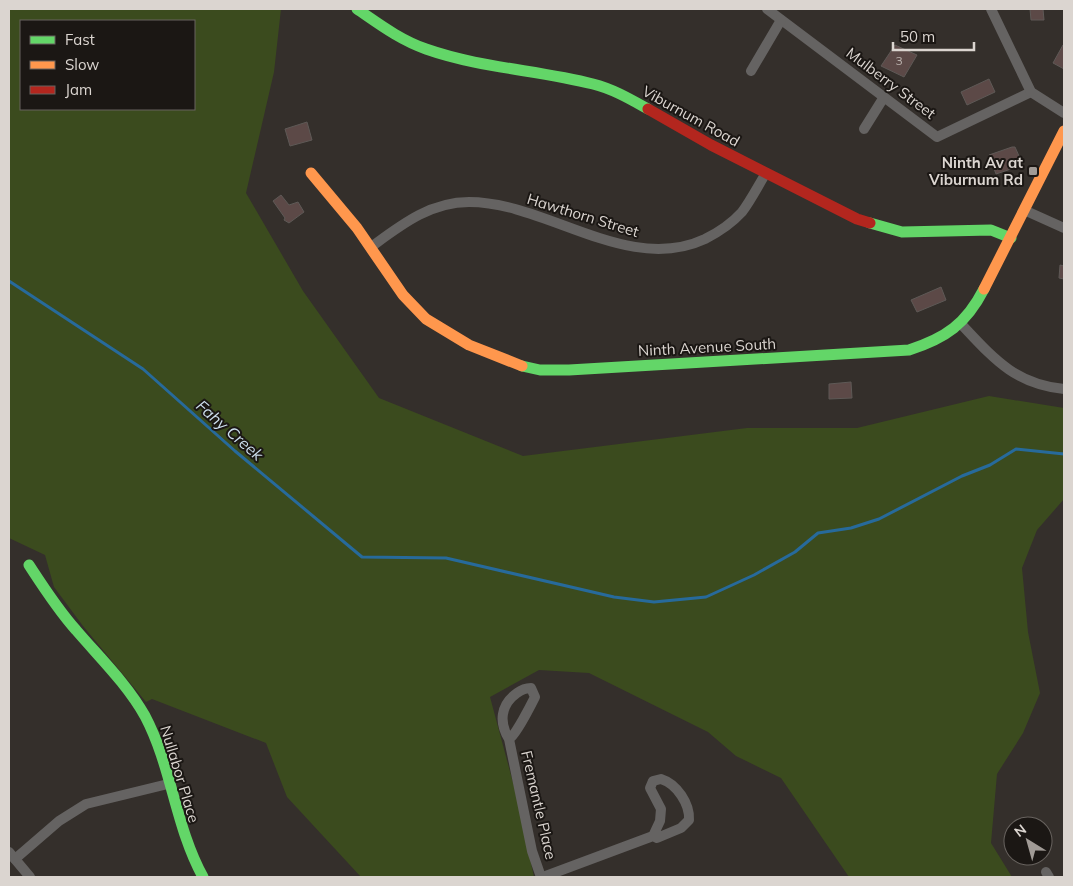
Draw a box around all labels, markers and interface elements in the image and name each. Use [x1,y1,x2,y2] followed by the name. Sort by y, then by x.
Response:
[20,20,195,110] legend
[893,20,974,52] scale bar
[900,27,935,46] text: 50 m
[65,30,95,49] text: Fast
[843,43,939,123] street label: Mulberry Street
[895,53,903,68] house number: 3
[65,55,99,74] text: Slow
[65,80,92,99] text: Jam
[639,81,743,151] street label: Viburnum Road
[928,153,1023,189] place label: Ninth Av at Viburnum Rd
[1027,165,1039,177] marker: Ninth Av at Viburnum Rd
[525,189,641,241] street label: Hawthorn Street
[637,334,777,360] street label: Ninth Avenue South
[192,395,268,465] water label: Fahy Creek
[156,723,204,825] street label: Nullabor Place
[517,749,561,861] street label: Fremantle Place
[1003,816,1053,866] north arrow
[1011,820,1030,841] text: N

